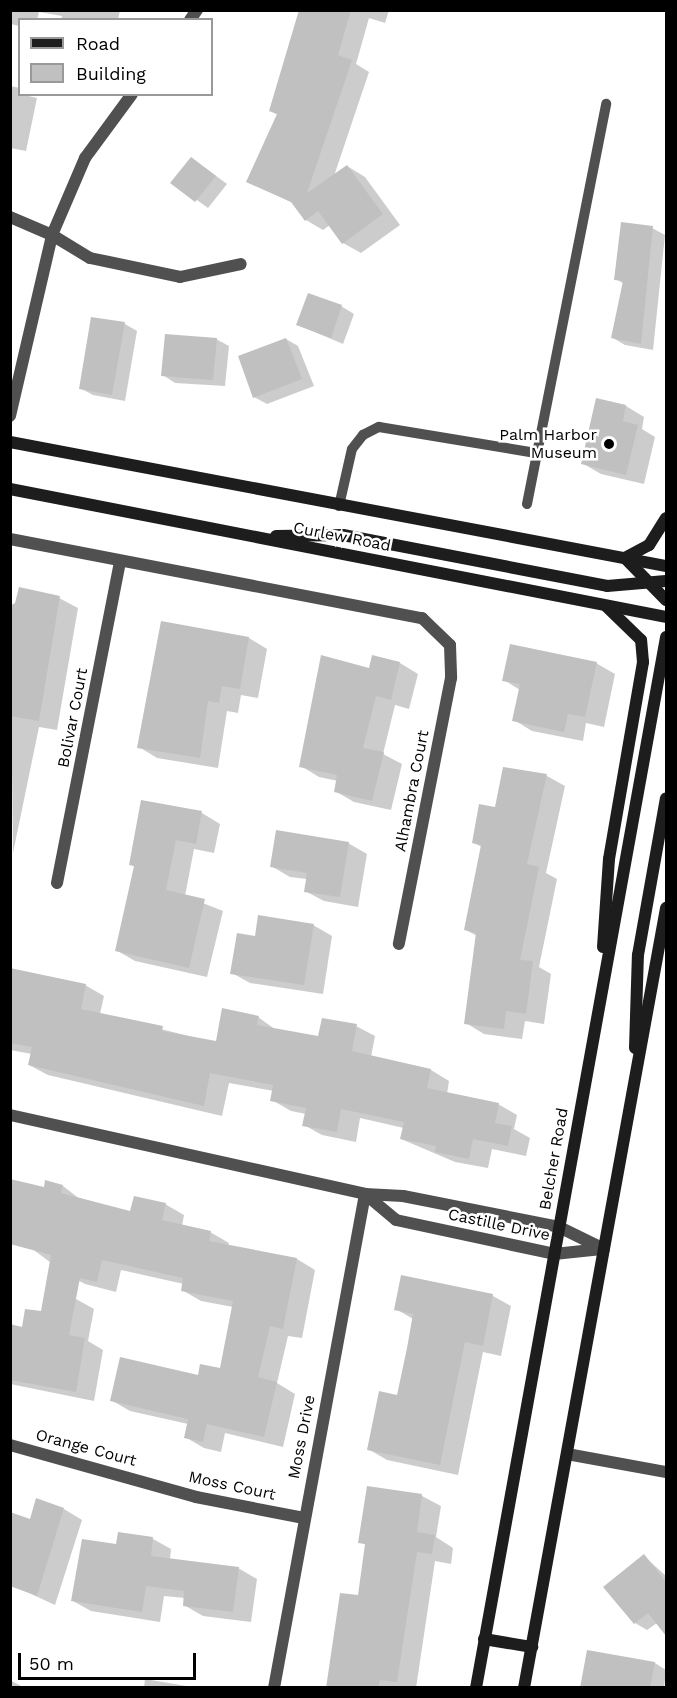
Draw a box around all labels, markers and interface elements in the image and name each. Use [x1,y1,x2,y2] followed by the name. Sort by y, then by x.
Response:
[18,18,213,96] legend
[76,33,120,54] text: Road
[76,63,146,84] text: Building
[499,425,597,463] place label: Palm Harbor Museum
[602,437,616,451] marker: Palm Harbor Museum
[291,518,393,556] street label: Curlew Road
[54,666,92,770] street label: Bolivar Court
[391,728,433,854] street label: Alhambra Court
[536,1106,572,1212] street label: Belcher Road
[446,1205,552,1245] street label: Castille Drive
[284,1393,320,1481] street label: Moss Drive
[34,1425,138,1471] street label: Orange Court
[187,1467,277,1505] street label: Moss Court
[21,1641,200,1679] scale bar
[29,1653,74,1674] text: 50 m

